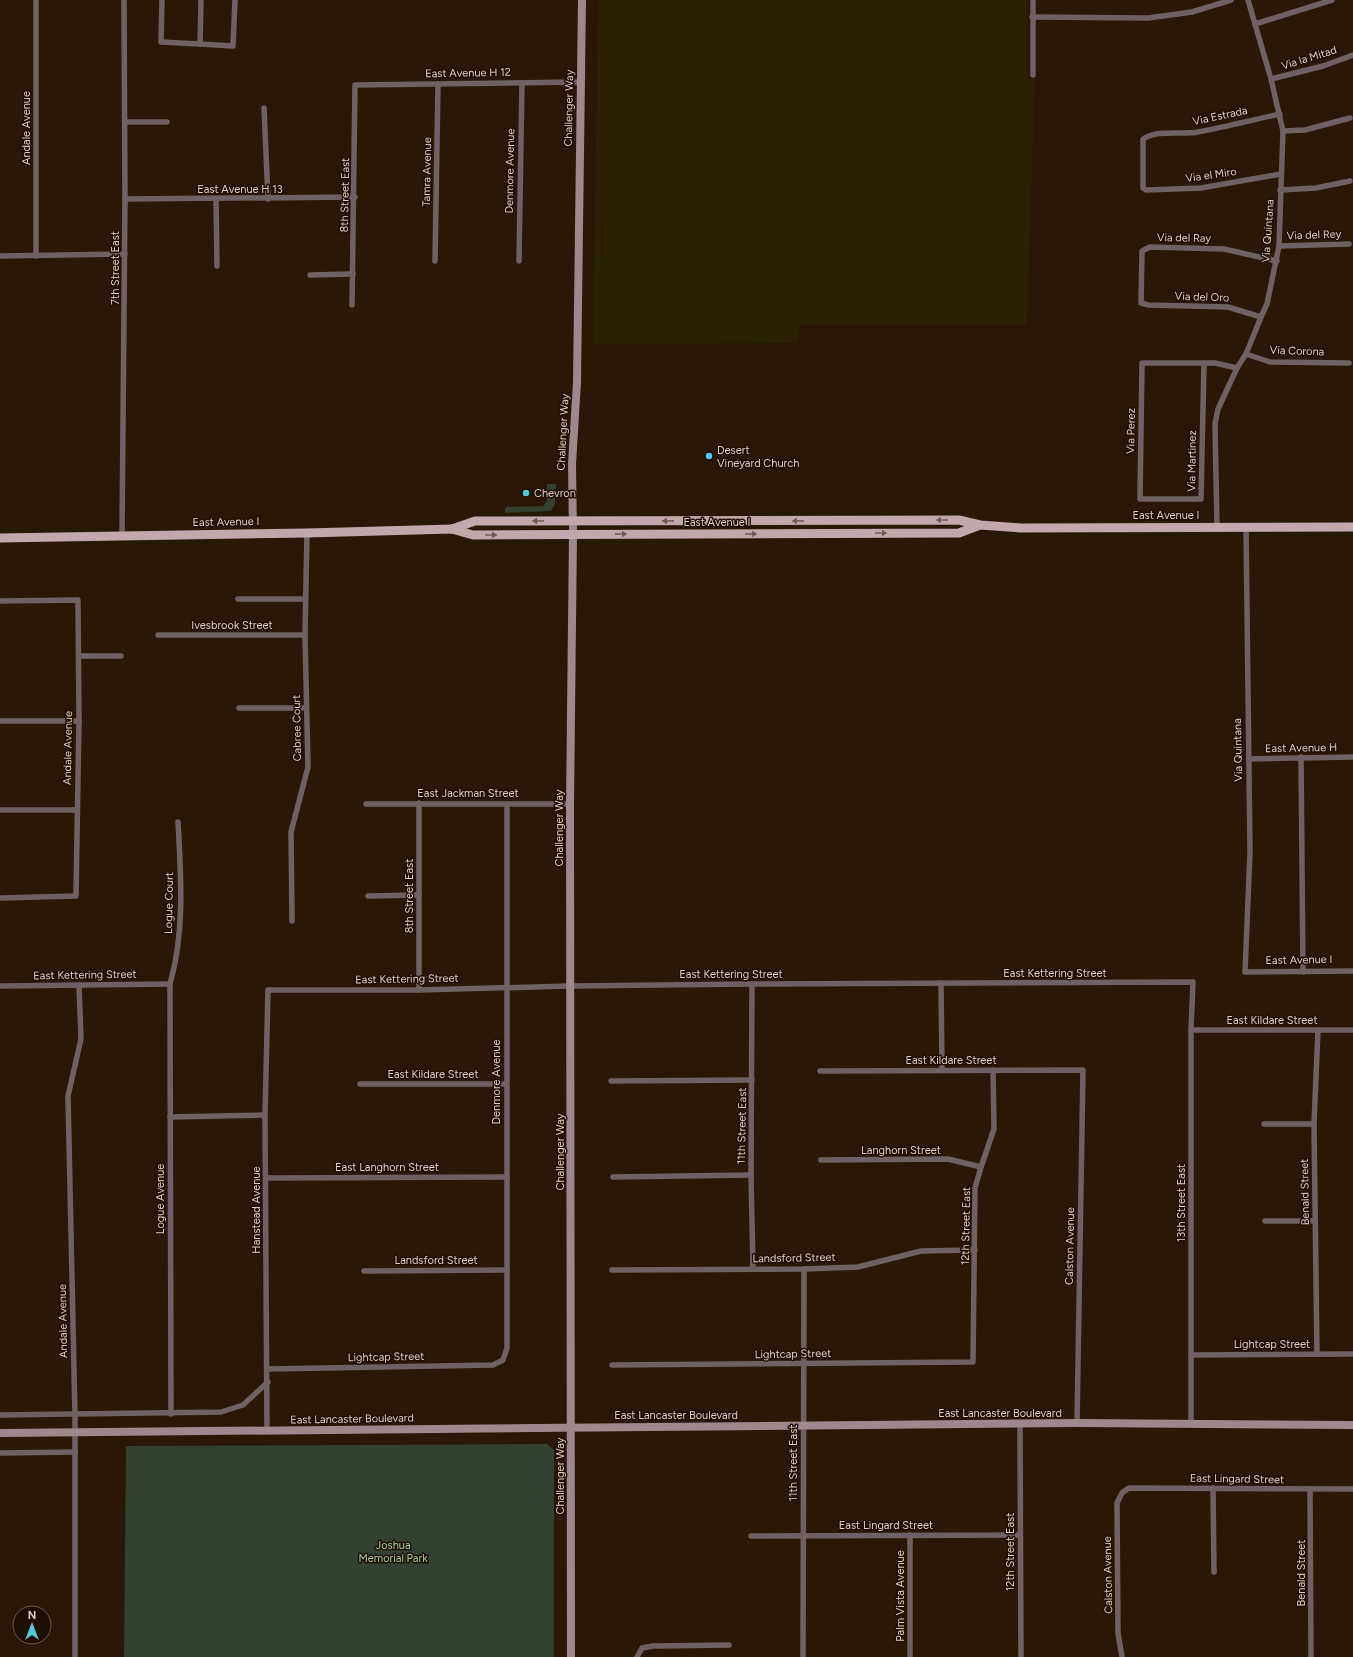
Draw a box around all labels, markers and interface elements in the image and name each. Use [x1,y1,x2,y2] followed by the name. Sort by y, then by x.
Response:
[1280,43,1338,73] street label: Via la Mitad
[425,66,511,80] street label: East Avenue H 12
[562,69,576,147] street label: Challenger Way
[20,91,33,165] street label: Andale Avenue
[1191,104,1249,128] street label: Via Estrada
[503,128,517,214] street label: Denmore Avenue
[420,137,434,207] street label: Tamra Avenue
[338,158,352,232] street label: 8th Street East
[1185,165,1237,185] street label: Via el Miro
[197,183,283,196] street label: East Avenue H 13
[1259,199,1277,263] street label: Via Quintana
[1286,228,1342,242] street label: Via del Rey
[109,231,122,305] street label: 7th Street East
[1157,231,1211,245] street label: Via del Ray
[1174,290,1230,304] street label: Via del Oro
[1269,344,1325,358] street label: Via Corona
[554,393,572,471] street label: Challenger Way
[1124,408,1138,454] street label: Via Perez
[1185,430,1199,492] street label: Via Martinez
[717,444,799,470] place label: Desert Vineyard Church
[704,451,714,461] marker: Desert Vineyard Church
[534,487,576,500] place label: Chevron
[521,488,531,498] marker: Chevron
[1132,509,1200,522] street label: East Avenue I
[192,515,260,529] street label: East Avenue I
[683,516,751,529] street label: East Avenue I
[935,517,948,523] one-way arrow
[531,518,544,524] one-way arrow
[661,518,674,524] one-way arrow
[791,518,804,524] one-way arrow
[875,530,888,536] one-way arrow
[615,531,628,537] one-way arrow
[745,531,758,537] one-way arrow
[485,532,498,538] one-way arrow
[191,619,273,632] street label: Ivesbrook Street
[290,695,304,761] street label: Cabree Court
[61,711,75,785] street label: Andale Avenue
[1231,718,1245,782] street label: Via Quintana
[1265,741,1337,755] street label: East Avenue H
[417,787,519,800] street label: East Jackman Street
[553,789,566,867] street label: Challenger Way
[403,859,416,933] street label: 8th Street East
[162,872,176,934] street label: Logue Court
[1265,953,1333,967] street label: East Avenue I
[1003,967,1107,980] street label: East Kettering Street
[33,968,137,982] street label: East Kettering Street
[679,968,783,981] street label: East Kettering Street
[355,972,459,986] street label: East Kettering Street
[1226,1014,1318,1027] street label: East Kildare Street
[490,1039,503,1125] street label: Denmore Avenue
[905,1054,997,1067] street label: East Kildare Street
[387,1068,479,1081] street label: East Kildare Street
[735,1087,749,1165] street label: 11th Street East
[554,1113,567,1191] street label: Challenger Way
[861,1144,941,1157] street label: Langhorn Street
[1298,1158,1312,1226] street label: Benald Street
[335,1161,439,1174] street label: East Langhorn Street
[154,1164,167,1234] street label: Logue Avenue
[1175,1164,1188,1242] street label: 13th Street East
[250,1166,263,1254] street label: Hanstead Avenue
[959,1187,973,1265] street label: 12th Street East
[1063,1207,1077,1285] street label: Calston Avenue
[752,1251,836,1265] street label: Landsford Street
[394,1254,478,1267] street label: Landsford Street
[56,1284,70,1358] street label: Andale Avenue
[1234,1338,1310,1351] street label: Lightcap Street
[755,1347,831,1361] street label: Lightcap Street
[348,1350,424,1364] street label: Lightcap Street
[938,1407,1062,1420] street label: East Lancaster Boulevard
[614,1409,738,1422] street label: East Lancaster Boulevard
[290,1411,414,1427] street label: East Lancaster Boulevard
[787,1424,800,1502] street label: 11th Street East
[554,1437,567,1515] street label: Challenger Way
[1190,1472,1284,1486] street label: East Lingard Street
[1004,1513,1017,1591] street label: 12th Street East
[839,1519,933,1532] street label: East Lingard Street
[1101,1536,1115,1614] street label: Calston Avenue
[359,1539,428,1565] park label: Joshua Memorial Park
[1295,1540,1308,1606] street label: Benald Street
[894,1550,907,1642] street label: Palm Vista Avenue
[12,1605,52,1645] north arrow
[28,1609,36,1622] text: N

